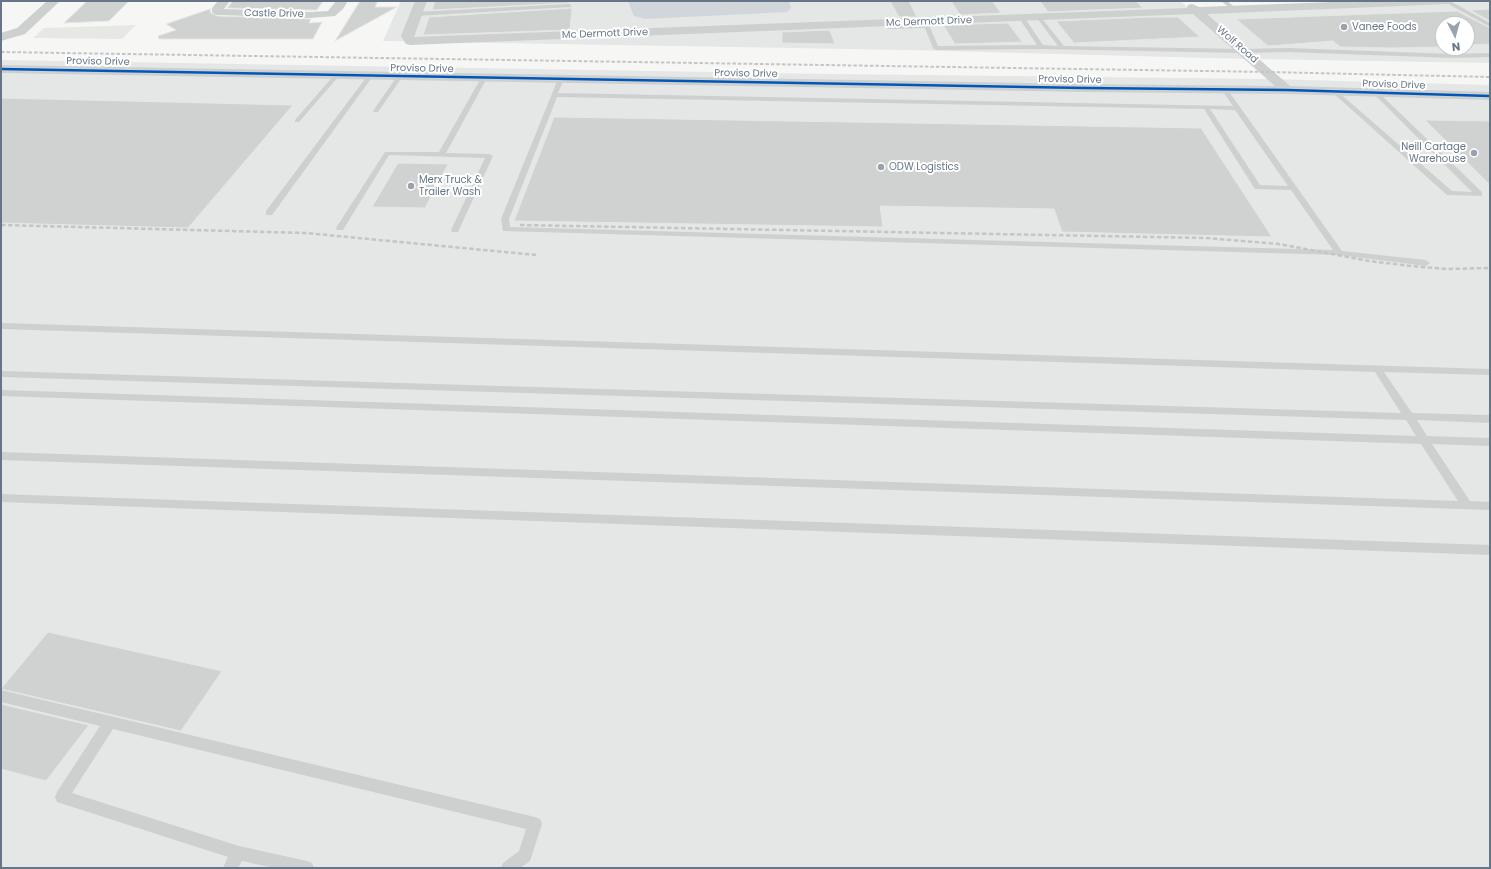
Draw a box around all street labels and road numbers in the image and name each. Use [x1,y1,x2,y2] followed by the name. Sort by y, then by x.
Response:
[244,7,304,21] street label: Castle Drive
[886,15,972,29] street label: Mc Dermott Drive
[1214,24,1260,66] street label: Wolf Road
[562,27,648,41] street label: Mc Dermott Drive
[66,55,130,69] street label: Proviso Drive
[390,62,454,76] street label: Proviso Drive
[714,67,778,81] street label: Proviso Drive
[1038,73,1102,87] street label: Proviso Drive
[1362,78,1426,92] street label: Proviso Drive

